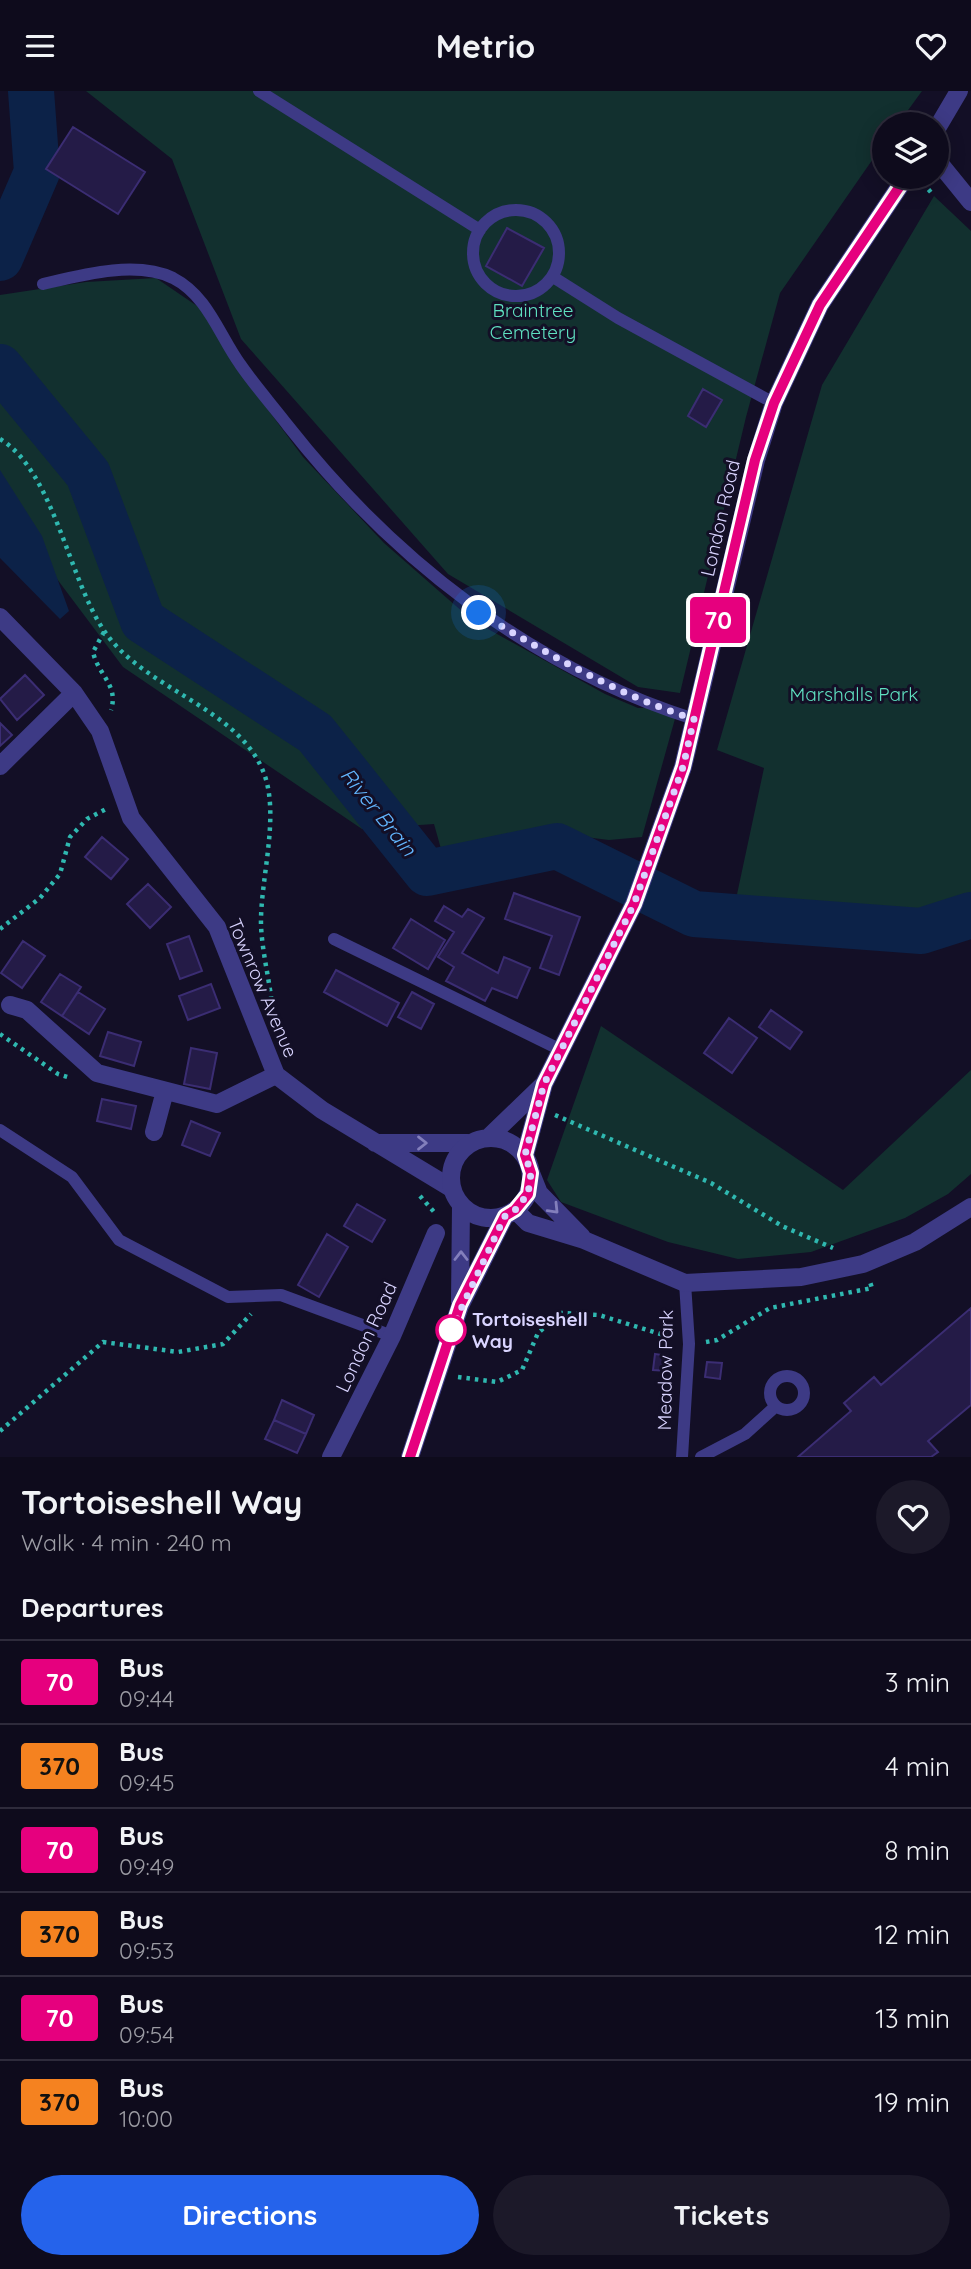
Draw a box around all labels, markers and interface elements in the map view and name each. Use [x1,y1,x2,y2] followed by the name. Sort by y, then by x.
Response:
[436,26,535,66] text: Metrio
[21,27,59,65] icon: menu
[912,27,950,65] icon: heart
[872,112,949,189] map controls
[872,112,949,189] button: layers
[490,298,576,344] park label: Braintree Cemetery
[695,457,745,579] street label: London Road
[461,595,496,630] your location
[686,597,750,643] line badge: 70
[704,605,732,635] text: 70
[790,682,918,706] park label: Marshalls Park
[335,762,423,861] water label: River Brain
[223,915,303,1061] street label: Townrow Avenue
[417,1135,427,1151] one-way arrow
[546,1201,559,1214] one-way arrow
[453,1250,469,1260] one-way arrow
[330,1278,402,1396] street label: London Road
[472,1307,588,1353] place label: Tortoiseshell Way
[652,1309,678,1431] street label: Meadow Park
[436,1315,466,1345] marker: Tortoiseshell Way
[876,1480,950,1554] button: heart
[21,1481,302,1522] text: Tortoiseshell Way
[21,1528,232,1557] text: Walk · 4 min · 240 m
[21,1591,164,1624] text: Departures
[119,1651,164,1684] text: Bus
[885,1666,950,1699] text: 3 min
[46,1667,73,1697] text: 70
[119,1684,174,1713] text: 09:44
[119,1735,164,1768] text: Bus
[885,1750,950,1783] text: 4 min
[39,1751,80,1781] text: 370
[119,1768,175,1797] text: 09:45
[119,1819,164,1852] text: Bus
[885,1834,950,1867] text: 8 min
[46,1835,73,1865] text: 70
[119,1852,174,1881] text: 09:49
[119,1903,164,1936] text: Bus
[875,1918,950,1951] text: 12 min
[39,1919,80,1949] text: 370
[119,1936,174,1965] text: 09:53
[119,1987,164,2020] text: Bus
[875,2002,950,2035] text: 13 min
[46,2003,73,2033] text: 70
[119,2020,174,2049] text: 09:54
[119,2071,164,2104] text: Bus
[874,2086,950,2119] text: 19 min
[39,2087,80,2117] text: 370
[119,2104,173,2133] text: 10:00
[21,2175,479,2255] button: Directions
[493,2175,950,2255] button: Tickets

